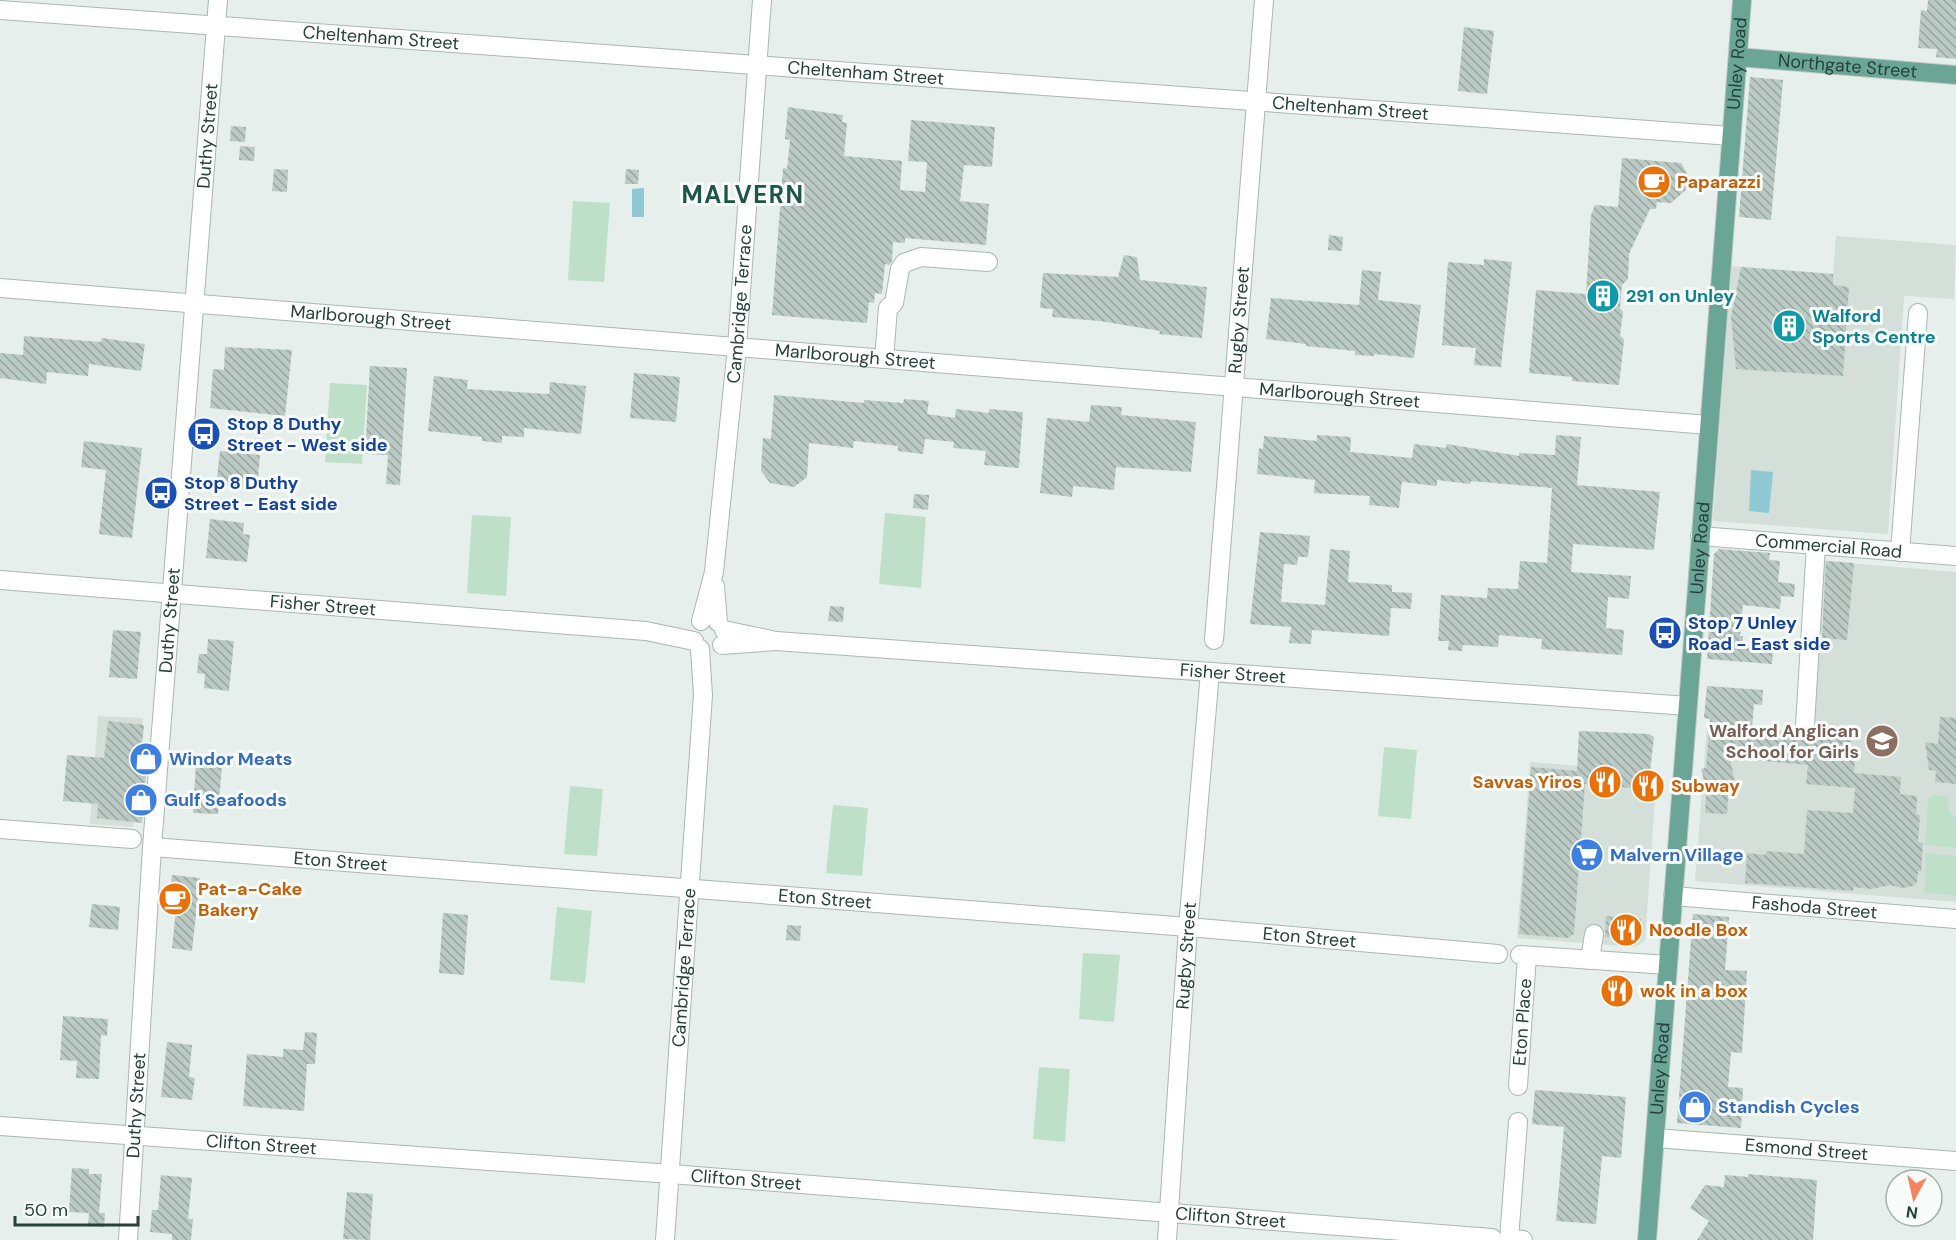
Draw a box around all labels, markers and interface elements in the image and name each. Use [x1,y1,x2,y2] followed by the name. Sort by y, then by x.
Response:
[1722,16,1753,111] street label: Unley Road
[302,20,460,55] street label: Cheltenham Street
[1777,48,1918,84] street label: Northgate Street
[787,55,945,91] street label: Cheltenham Street
[191,82,223,190] street label: Duthy Street
[1271,91,1430,126] street label: Cheltenham Street
[1636,164,1672,200] cafe icon: Paparazzi
[1677,170,1761,194] place label: Paparazzi
[682,179,804,210] district label: MALVERN
[721,224,758,385] street label: Cambridge Terrace
[1223,265,1255,375] street label: Rugby Street
[1585,278,1621,314] building icon: 291 on Unley
[1626,284,1734,308] place label: 291 on Unley
[290,299,452,336] street label: Marlborough Street
[1812,304,1936,349] place label: Walford Sports Centre
[1771,308,1807,344] building icon: Walford Sports Centre
[774,338,937,375] street label: Marlborough Street
[1258,377,1421,414] street label: Marlborough Street
[227,412,388,457] place label: Stop 8 Duthy Street - West side
[186,416,222,452] bus stop icon: Stop 8 Duthy Street - West side
[184,471,338,516] place label: Stop 8 Duthy Street - East side
[143,475,179,511] bus stop icon: Stop 8 Duthy Street - East side
[1685,501,1716,595] street label: Unley Road
[1754,528,1903,564] street label: Commercial Road
[154,567,186,674] street label: Duthy Street
[269,589,377,622] street label: Fisher Street
[1688,611,1831,656] place label: Stop 7 Unley Road - East side
[1647,615,1683,651] bus stop icon: Stop 7 Unley Road - East side
[1179,658,1287,689] street label: Fisher Street
[1709,719,1859,764] place label: Walford Anglican School for Girls
[1864,723,1900,759] school or university icon: Walford Anglican School for Girls
[128,741,164,777] shop icon: Windor Meats
[169,747,292,771] place label: Windor Meats
[1587,764,1623,800] restaurant icon: Savvas Yiros
[1630,768,1666,804] restaurant icon: Subway
[1473,770,1582,794] place label: Savvas Yiros
[1671,774,1740,798] place label: Subway
[123,782,159,818] shop icon: Gulf Seafoods
[164,788,287,812] place label: Gulf Seafoods
[1569,837,1605,873] supermarket icon: Malvern Village
[1610,843,1744,867] place label: Malvern Village
[293,846,388,877] street label: Eton Street
[198,877,302,922] place label: Pat-a-Cake Bakery
[157,881,193,917] cafe icon: Pat-a-Cake Bakery
[777,883,873,915] street label: Eton Street
[666,887,702,1048] street label: Cambridge Terrace
[1751,890,1878,925] street label: Fashoda Street
[1171,901,1202,1010] street label: Rugby Street
[1608,912,1644,948] restaurant icon: Noodle Box
[1649,918,1748,942] place label: Noodle Box
[1262,922,1357,954] street label: Eton Street
[1599,973,1635,1009] restaurant icon: wok in a box
[1507,978,1537,1067] street label: Eton Place
[1640,979,1748,1003] place label: wok in a box
[1645,1021,1676,1116] street label: Unley Road
[121,1052,151,1159] street label: Duthy Street
[1677,1089,1713,1125] shop icon: Standish Cycles
[1718,1095,1860,1119] place label: Standish Cycles
[205,1129,318,1161] street label: Clifton Street
[1744,1133,1869,1166] street label: Esmond Street
[690,1164,802,1196] street label: Clifton Street
[1884,1168,1944,1228] north arrow
[15,1189,138,1227] scale bar
[24,1198,68,1222] text: 50 m
[1174,1201,1287,1234] street label: Clifton Street
[1905,1201,1919,1224] text: N

